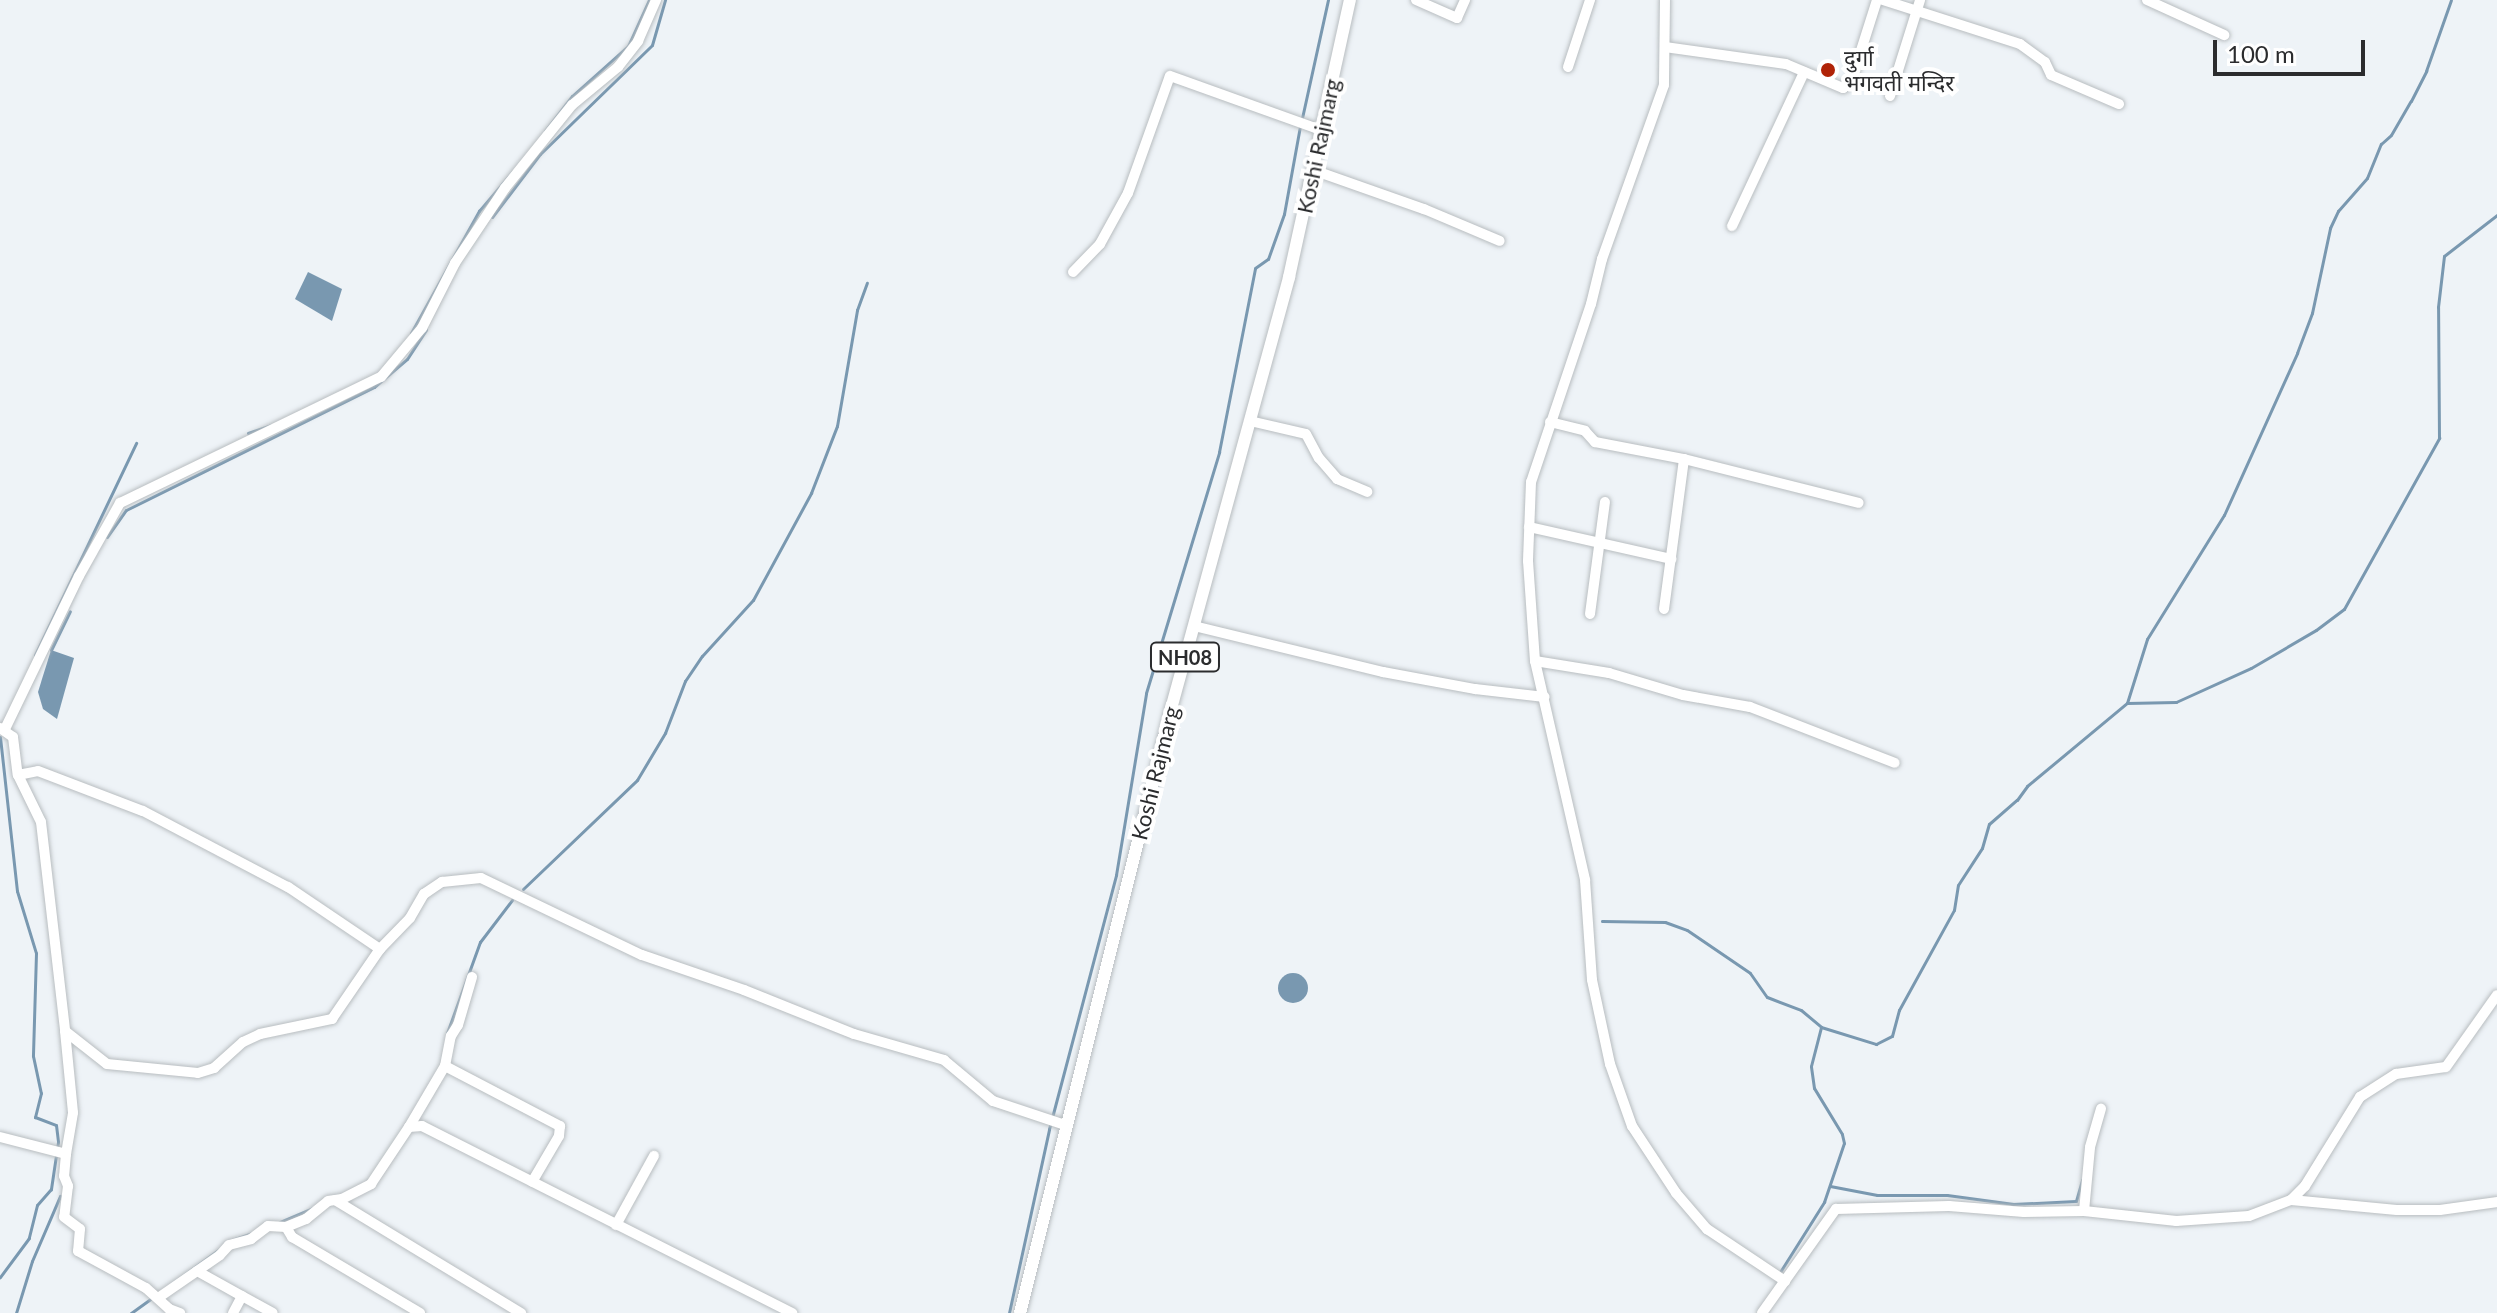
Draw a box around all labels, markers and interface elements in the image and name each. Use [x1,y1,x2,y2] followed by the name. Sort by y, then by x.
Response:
[2217,24,2369,74] scale bar
[2227,39,2295,68] text: 100 m
[1844,44,1954,96] place label: दुर्गा भगवती मन्दिर
[1819,61,1837,79] marker: दुर्गा भगवती मन्दिर
[1291,76,1345,216] street label: Koshi Rajmarg
[1149,641,1221,673] road number: NH08
[1126,703,1184,843] street label: Koshi Rajmarg

